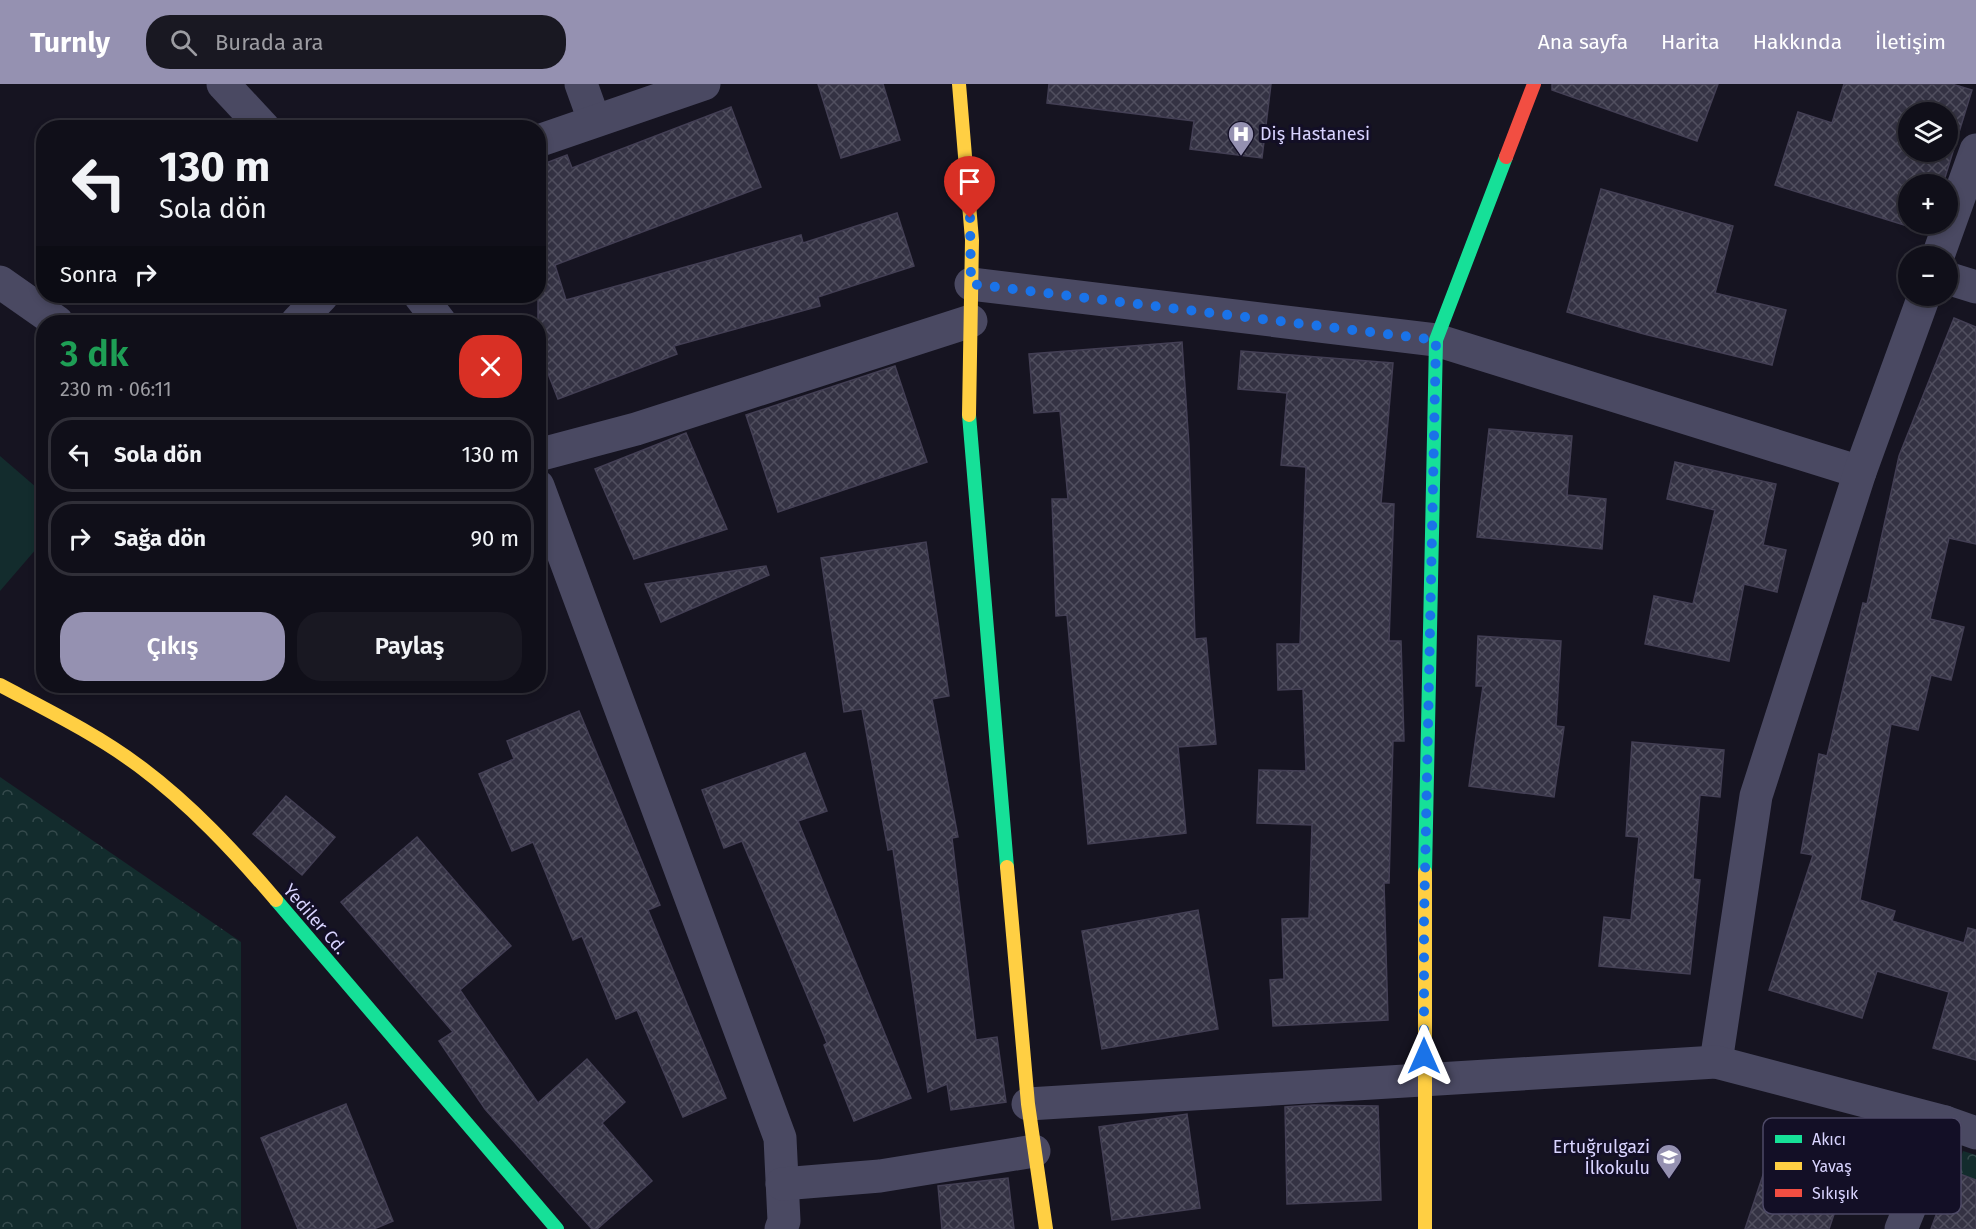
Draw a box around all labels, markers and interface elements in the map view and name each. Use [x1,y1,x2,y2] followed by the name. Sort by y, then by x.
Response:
[146,15,566,69] search box
[30,26,110,59] text: Turnly
[167,26,200,59] icon: search
[215,29,323,56] text: Burada ara
[1538,29,1628,55] text: Ana sayfa
[1661,29,1720,55] text: Harita
[1753,29,1842,55] text: Hakkında
[1875,29,1946,55] text: İletişim
[1898,102,1958,306] map controls
[1898,102,1958,162] button: layers
[1226,119,1256,157] hospital icon: Diş Hastanesi
[1260,123,1370,145] place label: Diş Hastanesi
[159,142,270,192] text: 130 m
[60,144,138,222] icon: left
[944,156,995,218] pin
[953,165,986,198] icon: arrive
[1898,174,1958,234] button: +
[159,193,267,225] text: Sola dön
[1898,246,1958,306] button: −
[129,258,162,291] icon: right
[60,261,117,288] text: Sonra
[60,332,128,376] text: 3 dk
[459,335,522,398] button: close
[60,377,172,401] text: 230 m · 06:11
[63,438,96,471] icon: left
[114,441,202,468] text: Sola dön
[462,441,519,468] text: 130 m
[63,522,96,555] icon: right
[114,525,206,552] text: Sağa dön
[470,525,519,552] text: 90 m
[60,612,285,681] button: Çıkış
[297,612,522,681] button: Paylaş
[278,879,352,959] street label: Yediler Cd.
[1392,1024,1456,1088] position arrow
[1763,1118,1961,1214] legend
[1812,1130,1846,1149] text: Akıcı
[1553,1136,1650,1179] place label: Ertuğrulgazi İlkokulu
[1654,1142,1684,1180] school or university icon: Ertuğrulgazi İlkokulu
[1812,1157,1852,1177] text: Yavaş
[1812,1184,1859,1204] text: Sıkışık

